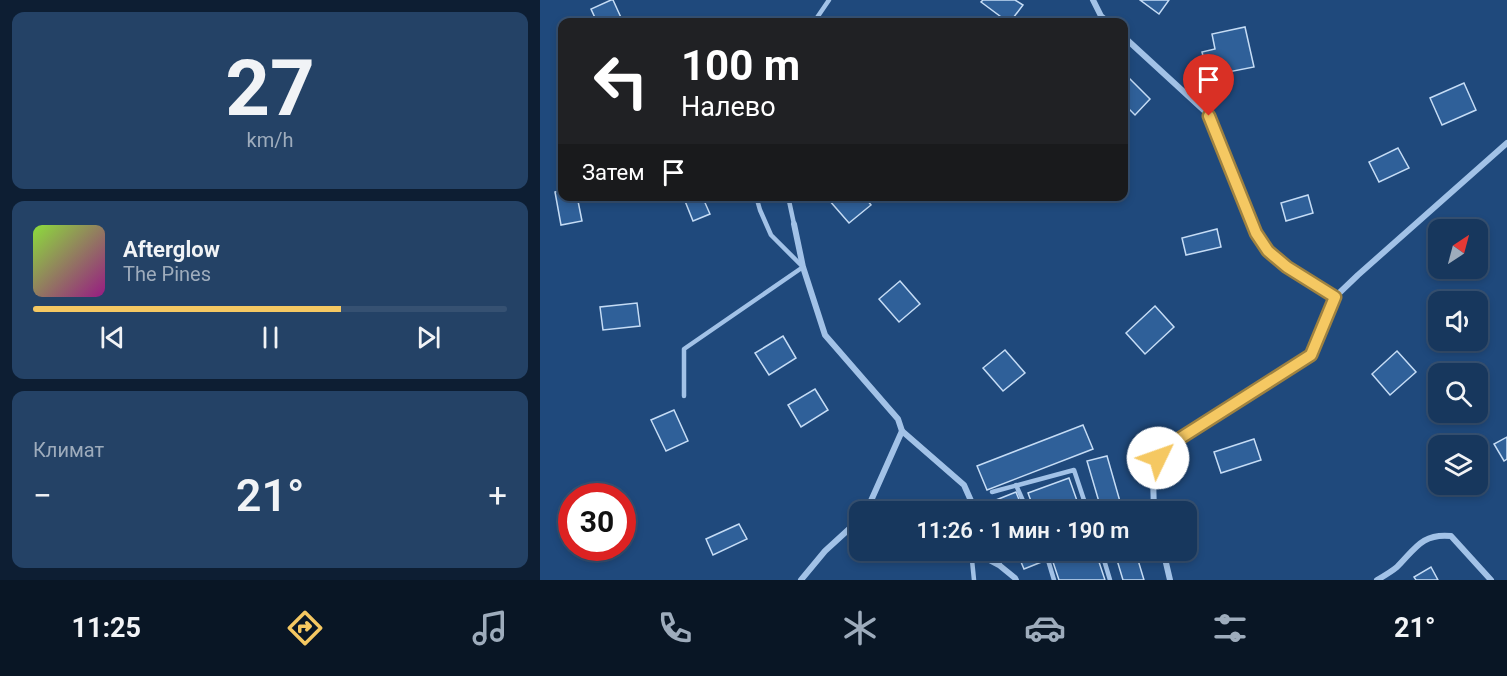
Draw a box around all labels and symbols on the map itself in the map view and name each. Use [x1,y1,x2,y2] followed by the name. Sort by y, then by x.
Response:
[1183,54,1234,116] pin
[1428,219,1488,279] north arrow
[1126,426,1190,490] position arrow
[558,483,636,561] speed limit sign: 30

